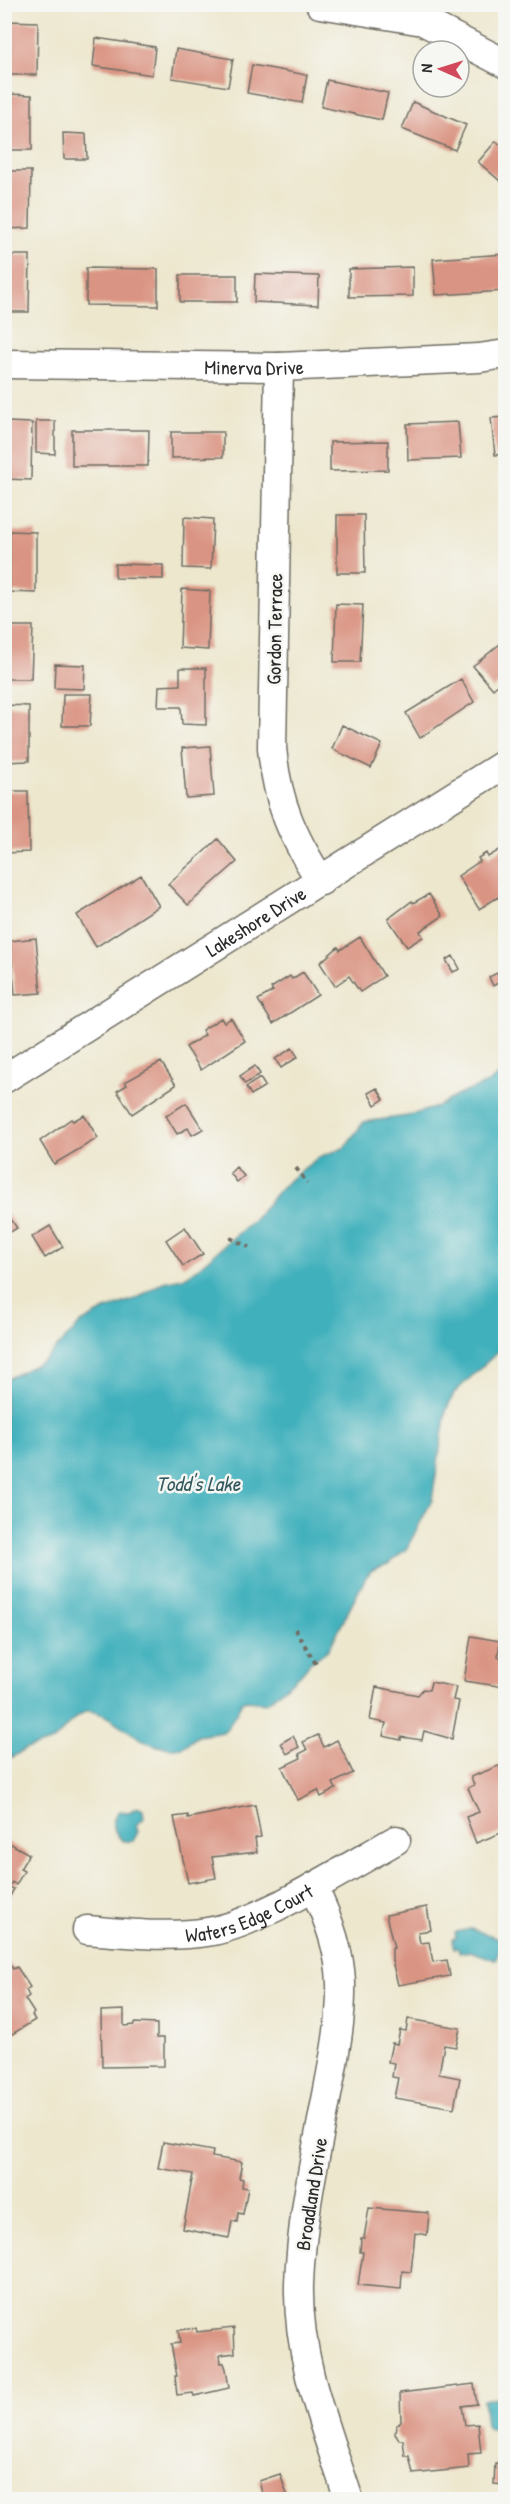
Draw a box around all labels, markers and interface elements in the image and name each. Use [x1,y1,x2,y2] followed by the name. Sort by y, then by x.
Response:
[411,39,471,99] north arrow
[415,63,437,73] text: N
[204,352,304,381] street label: Minerva Drive
[260,573,288,685] street label: Gordon Terrace
[200,879,311,962] street label: Lakeshore Drive
[156,1469,242,1498] water label: Todd's Lake
[184,1876,318,1948] street label: Waters Edge Court
[289,2136,333,2252] street label: Broadland Drive

